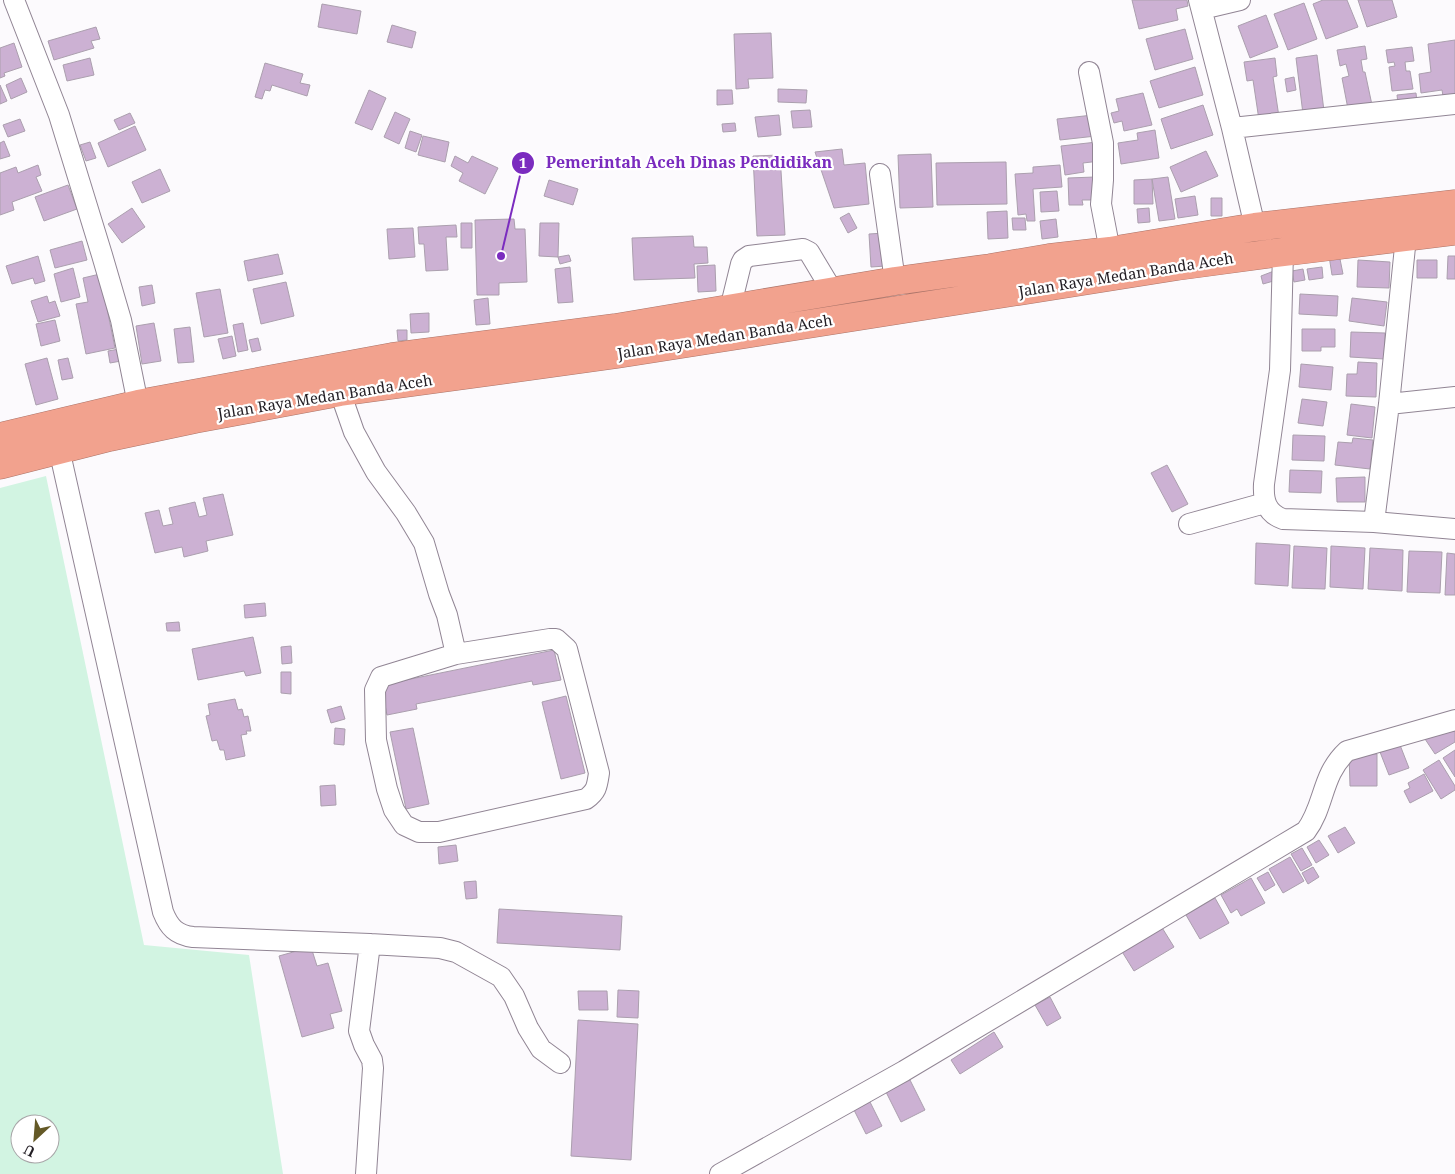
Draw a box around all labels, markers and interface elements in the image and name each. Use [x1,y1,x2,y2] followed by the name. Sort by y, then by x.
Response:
[510,147,842,178] callout: Pemerintah Aceh Dinas Pendidikan
[546,151,833,173] text: Pemerintah Aceh Dinas Pendidikan
[519,152,527,172] text: 1
[1016,247,1235,301] street label: Jalan Raya Medan Banda Aceh
[615,309,834,363] street label: Jalan Raya Medan Banda Aceh
[215,369,434,423] street label: Jalan Raya Medan Banda Aceh
[10,1114,60,1164] north arrow
[20,1140,38,1162] text: U

